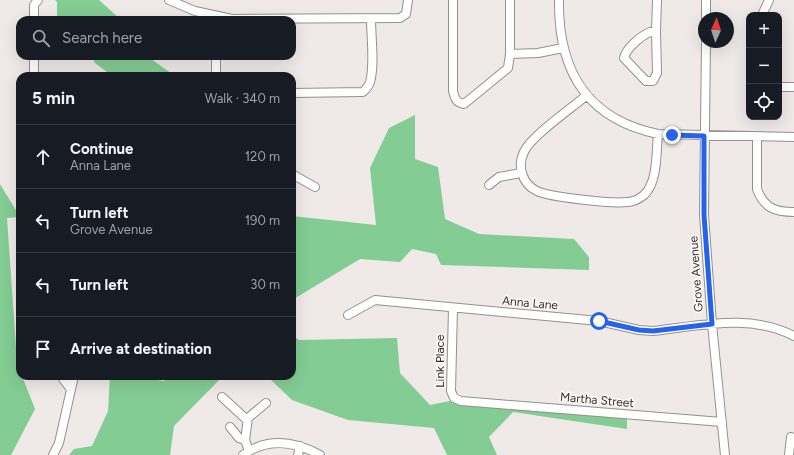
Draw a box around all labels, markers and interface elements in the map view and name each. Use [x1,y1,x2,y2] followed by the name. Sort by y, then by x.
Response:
[698,12,734,48] north arrow
[746,12,782,120] map controls
[746,12,782,48] button: +
[16,16,296,60] search box
[30,27,52,49] icon: search
[62,29,142,47] text: Search here
[746,48,782,84] button: −
[746,84,782,120] button: locate
[32,88,75,108] text: 5 min
[205,91,280,106] text: Walk · 340 m
[663,126,681,144] route end
[70,140,133,158] text: Continue
[32,146,54,168] icon: ahead
[245,149,280,164] text: 120 m
[70,158,131,173] text: Anna Lane
[70,204,128,222] text: Turn left
[32,210,54,232] icon: left
[245,213,280,228] text: 190 m
[70,222,153,237] text: Grove Avenue
[686,235,706,312] street label: Grove Avenue
[32,274,54,296] icon: left
[70,276,128,294] text: Turn left
[250,277,280,292] text: 30 m
[501,294,559,312] street label: Anna Lane
[590,312,608,330] route start
[433,334,447,388] street label: Link Place
[32,338,54,360] icon: arrive
[70,340,211,358] text: Arrive at destination
[559,390,635,410] street label: Martha Street

